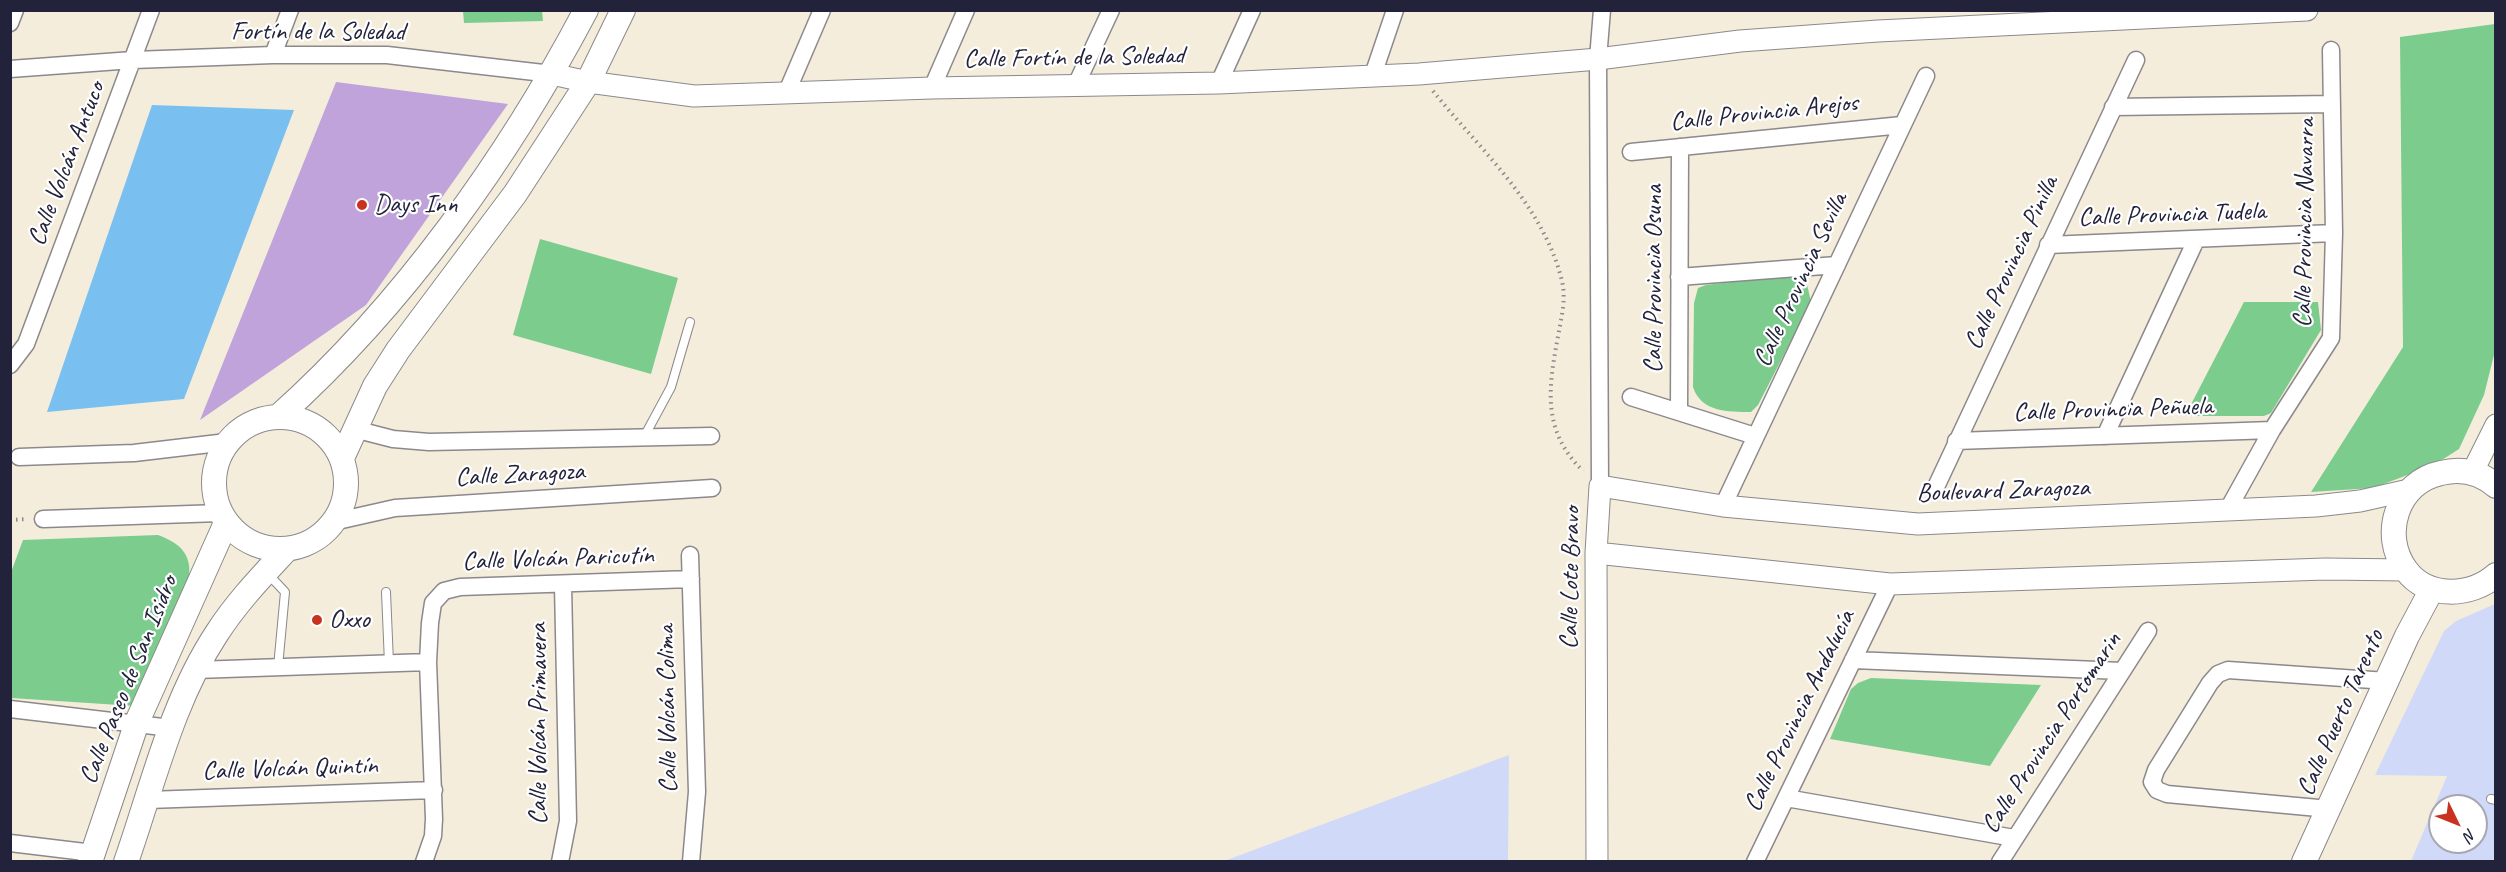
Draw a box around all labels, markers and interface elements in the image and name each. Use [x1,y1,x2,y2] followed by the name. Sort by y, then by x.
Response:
[231,16,405,48] street label: Fortín de la Soledad
[963,40,1185,76] street label: Calle Fortín de la Soledad
[21,78,113,250] street label: Calle Volcán Antuco
[1669,88,1859,138] street label: Calle Provincia Arejos
[2288,118,2322,328] street label: Calle Provincia Navarra
[1958,171,2066,355] street label: Calle Provincia Pinilla
[1638,185,1670,373] street label: Calle Provincia Osuna
[1747,188,1855,372] street label: Calle Provincia Sevilla
[374,189,457,221] place label: Days Inn
[2078,196,2266,234] street label: Calle Provincia Tudela
[355,198,369,212] marker: Days Inn
[2013,391,2213,429] street label: Calle Provincia Peñuela
[455,456,585,494] street label: Calle Zaragoza
[1916,472,2090,510] street label: Boulevard Zaragoza
[1554,506,1588,650] street label: Calle Lote Bravo
[462,540,654,578] street label: Calle Volcán Paricutín
[73,571,185,789] street label: Calle Paseo de San Isidro
[329,604,370,636] place label: Oxxo
[1738,605,1862,817] street label: Calle Provincia Andalucía
[310,613,324,627] marker: Oxxo
[523,623,555,825] street label: Calle Volcán Primavera
[651,625,685,793] street label: Calle Volcán Colima
[2291,625,2391,801] street label: Calle Puerto Tarento
[1975,627,2129,839] street label: Calle Provincia Portomarin
[202,750,378,788] street label: Calle Volcán Quintín
[2428,794,2488,854] north arrow
[2459,824,2480,845] text: N

